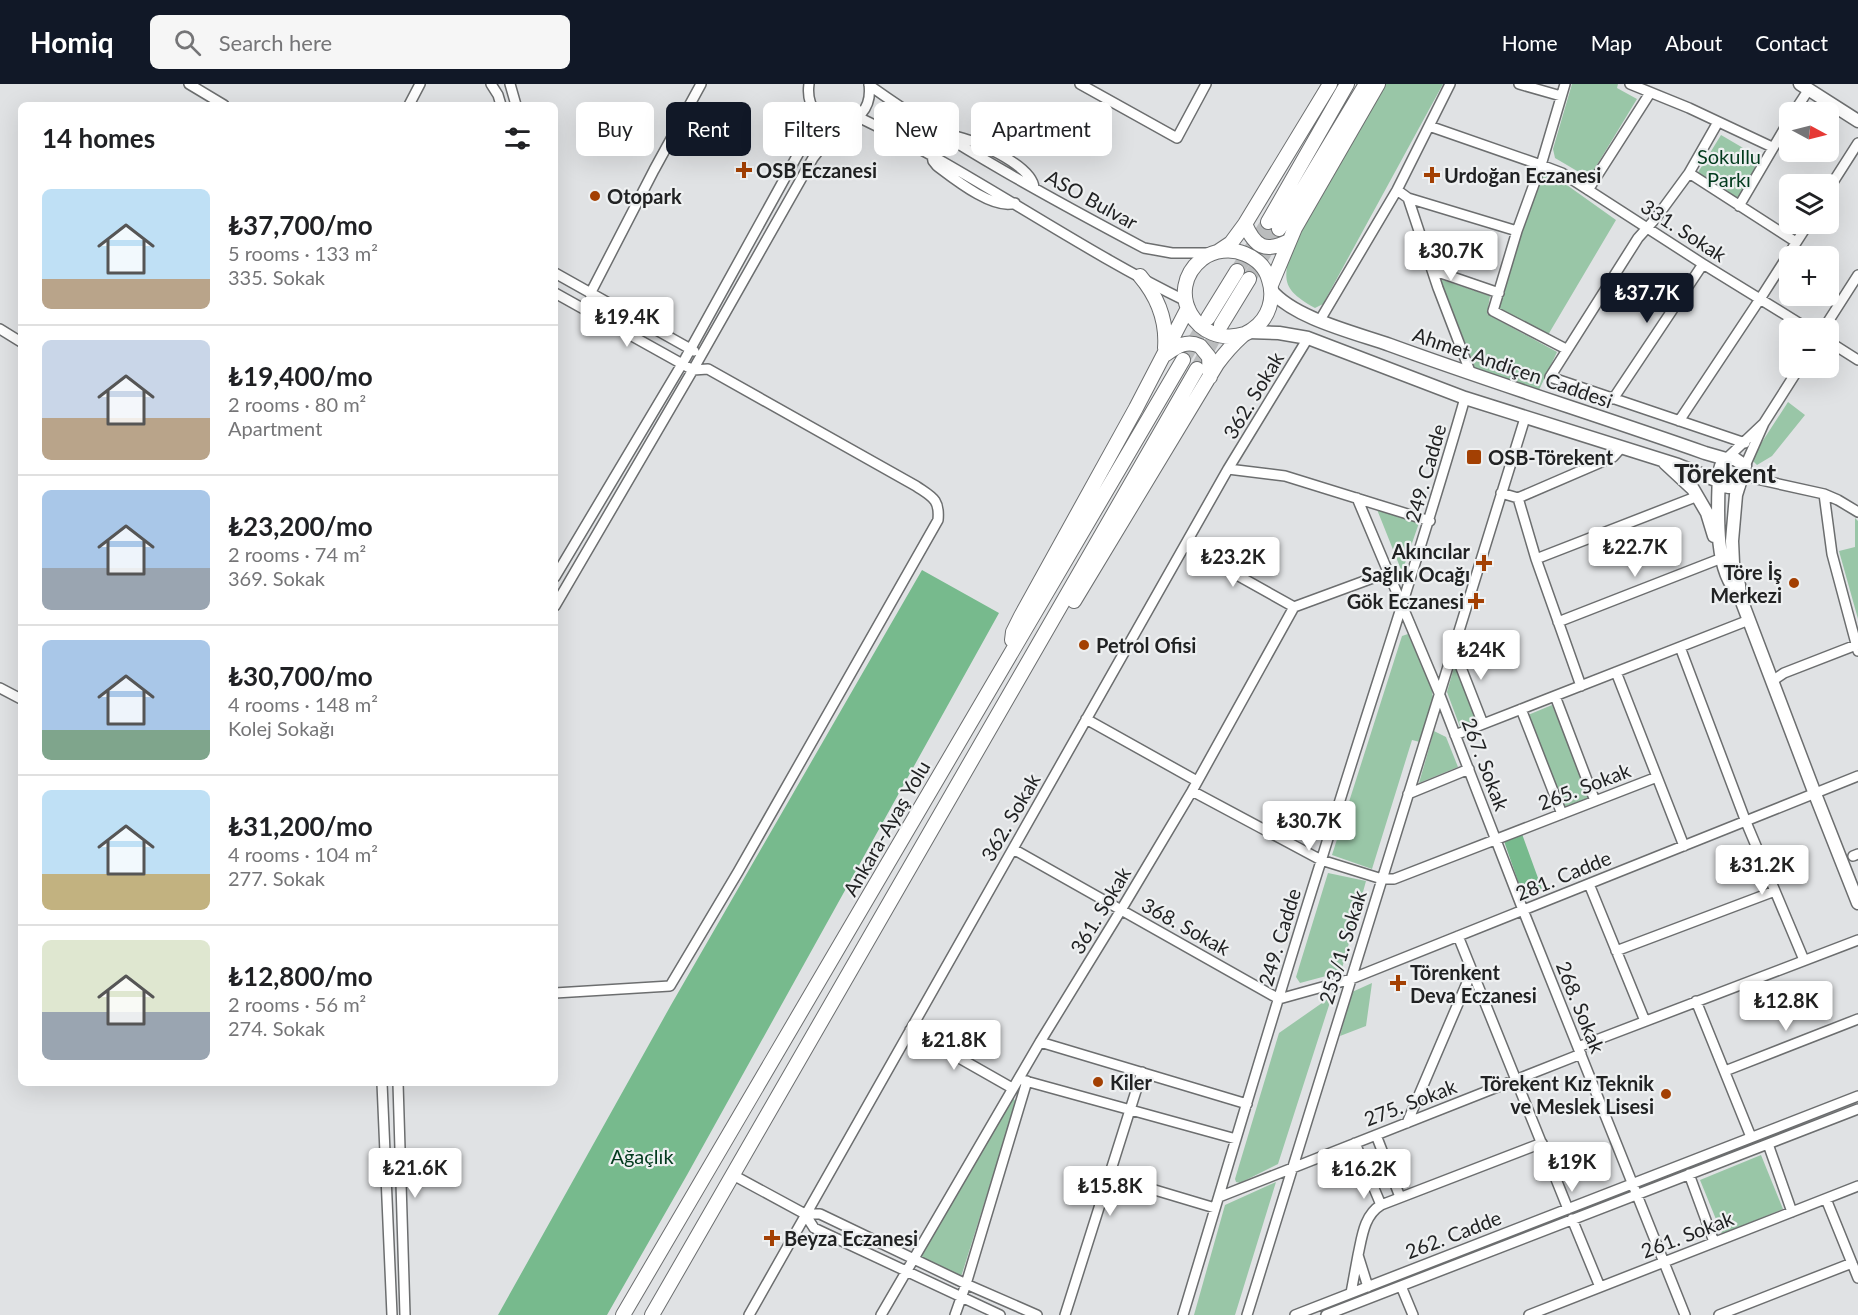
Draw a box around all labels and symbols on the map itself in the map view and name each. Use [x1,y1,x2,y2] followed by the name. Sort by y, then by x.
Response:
[1779,102,1839,162] north arrow
[1697,144,1761,191] park label: Sokullu Parkı
[756,158,877,182] place label: OSB Eczanesi
[737,163,751,177] marker: OSB Eczanesi
[1444,163,1601,187] place label: Urdoğan Eczanesi
[1042,164,1143,234] street label: ASO Bulvar
[1425,168,1439,182] marker: Urdoğan Eczanesi
[607,184,682,208] place label: Otopark
[588,189,602,203] marker: Otopark
[1637,194,1732,267] street label: 331. Sokak
[1402,231,1500,282] pin: ₺30.7K
[1598,273,1696,324] pin: ₺37.7K
[578,297,676,348] pin: ₺19.4K
[1410,321,1616,413] street label: Ahmet Andiçen Caddesi
[1218,347,1289,443] street label: 362. Sokak
[1400,421,1450,525] street label: 249. Cadde
[1488,445,1614,469] place label: OSB-Törekent
[1465,448,1483,466] marker: OSB-Törekent
[1674,457,1776,489] district label: Törekent
[1586,527,1684,578] pin: ₺22.7K
[1184,537,1282,588] pin: ₺23.2K
[1361,539,1471,586] place label: Akıncılar Sağlık Ocağı
[1475,554,1493,572] marker: Akıncılar Sağlık Ocağı
[1710,560,1782,607] place label: Töre İş Merkezi
[1787,576,1801,590] marker: Töre İş Merkezi
[1347,589,1464,613] place label: Gök Eczanesi
[1469,594,1483,608] marker: Gök Eczanesi
[1445,630,1517,681] pin: ₺24K
[1096,633,1196,657] place label: Petrol Ofisi
[1077,638,1091,652] marker: Petrol Ofisi
[1457,714,1515,814] street label: 267. Sokak
[837,756,935,900] street label: Ankara-Ayaş Yolu
[1534,757,1634,815] street label: 265. Sokak
[975,768,1045,865] street label: 362. Sokak
[1260,801,1358,852] pin: ₺30.7K
[1512,845,1614,905] street label: 281. Cadde
[1713,845,1811,896] pin: ₺31.2K
[1065,862,1136,958] street label: 361. Sokak
[1253,885,1305,989] street label: 249. Cadde
[1313,886,1371,1007] street label: 253/1. Sokak
[1138,892,1235,960] street label: 368. Sokak
[1552,958,1611,1057] street label: 268. Sokak
[1410,960,1537,1007] place label: Törenkent Deva Eczanesi
[1391,976,1405,990] marker: Törenkent Deva Eczanesi
[1737,981,1835,1032] pin: ₺12.8K
[905,1020,1003,1071] pin: ₺21.8K
[1110,1070,1152,1094] place label: Kiler
[1480,1071,1654,1118] place label: Törekent Kız Teknik ve Meslek Lisesi
[1360,1073,1460,1131] street label: 275. Sokak
[1091,1075,1105,1089] marker: Kiler
[1659,1087,1673,1101] marker: Törekent Kız Teknik ve Meslek Lisesi
[1536,1142,1608,1193] pin: ₺19K
[610,1144,674,1168] park label: Ağaçlık
[366,1148,464,1199] pin: ₺21.6K
[1315,1149,1413,1200] pin: ₺16.2K
[1061,1166,1159,1217] pin: ₺15.8K
[1402,1205,1504,1263] street label: 262. Cadde
[1637,1205,1737,1263] street label: 261. Sokak
[784,1226,918,1250] place label: Beyza Eczanesi
[765,1231,779,1245] marker: Beyza Eczanesi

